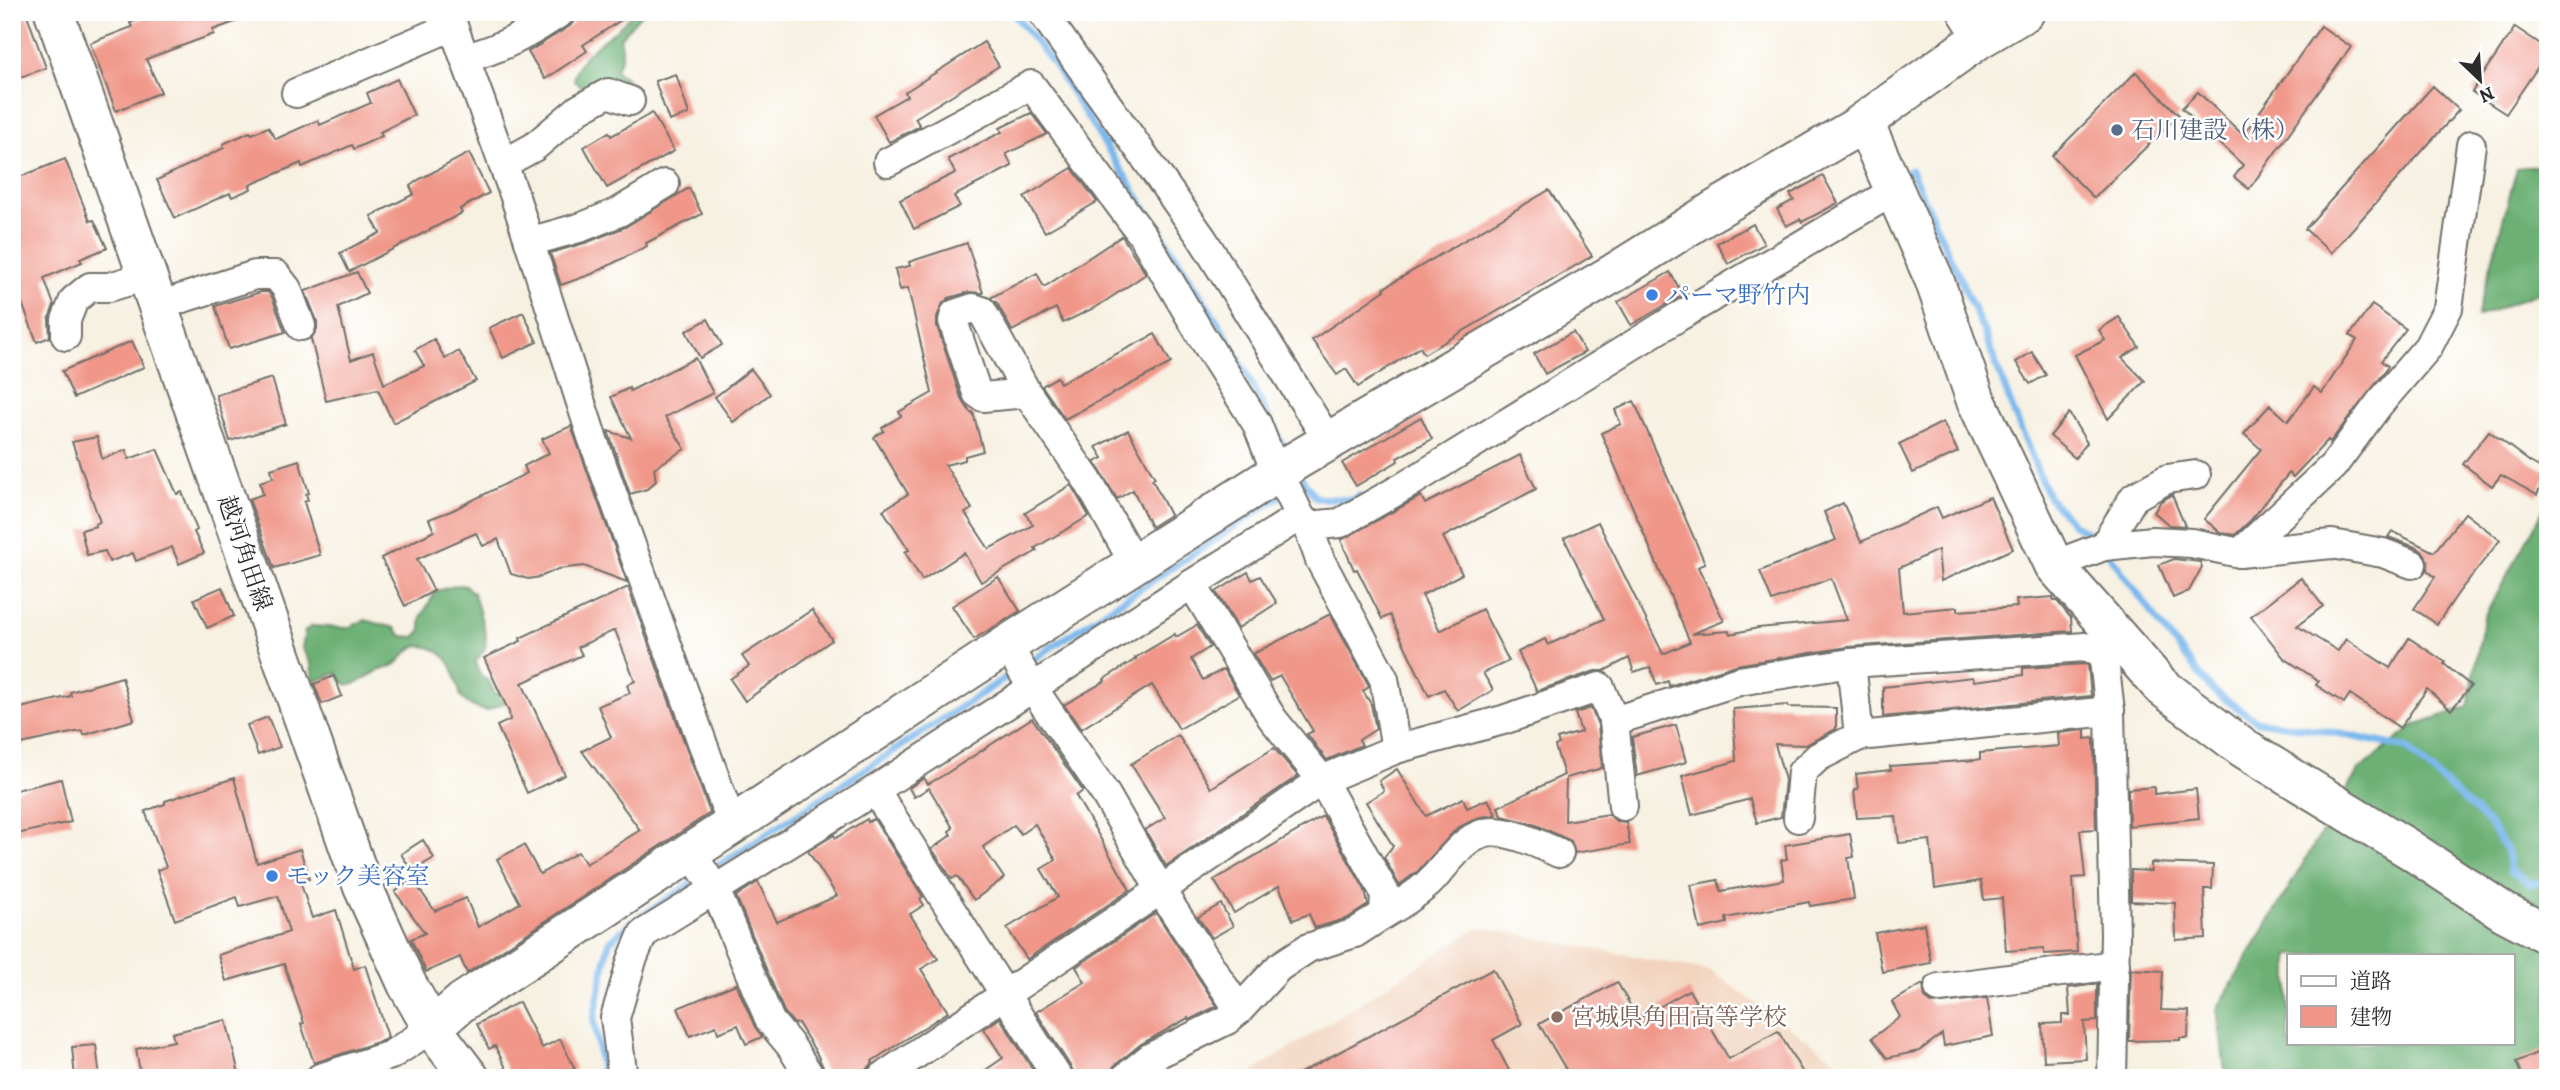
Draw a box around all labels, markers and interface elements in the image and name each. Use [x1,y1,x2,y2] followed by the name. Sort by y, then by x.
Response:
[2444,46,2514,116] north arrow
[2475,80,2499,109] text: N
[2131,114,2299,146] place label: 石川建設（株）
[2109,122,2125,138] marker: 石川建設（株）
[1666,279,1810,311] place label: パーマ野竹内
[1644,287,1660,303] marker: パーマ野竹内
[210,491,280,615] street label: 越河角田線
[286,860,429,892] place label: モック美容室
[264,868,280,884] marker: モック美容室
[2287,954,2514,1044] legend
[2350,967,2392,995] text: 道路
[1571,1001,1787,1033] place label: 宮城県角田高等学校
[2350,1003,2392,1031] text: 建物
[1549,1009,1565,1025] marker: 宮城県角田高等学校

